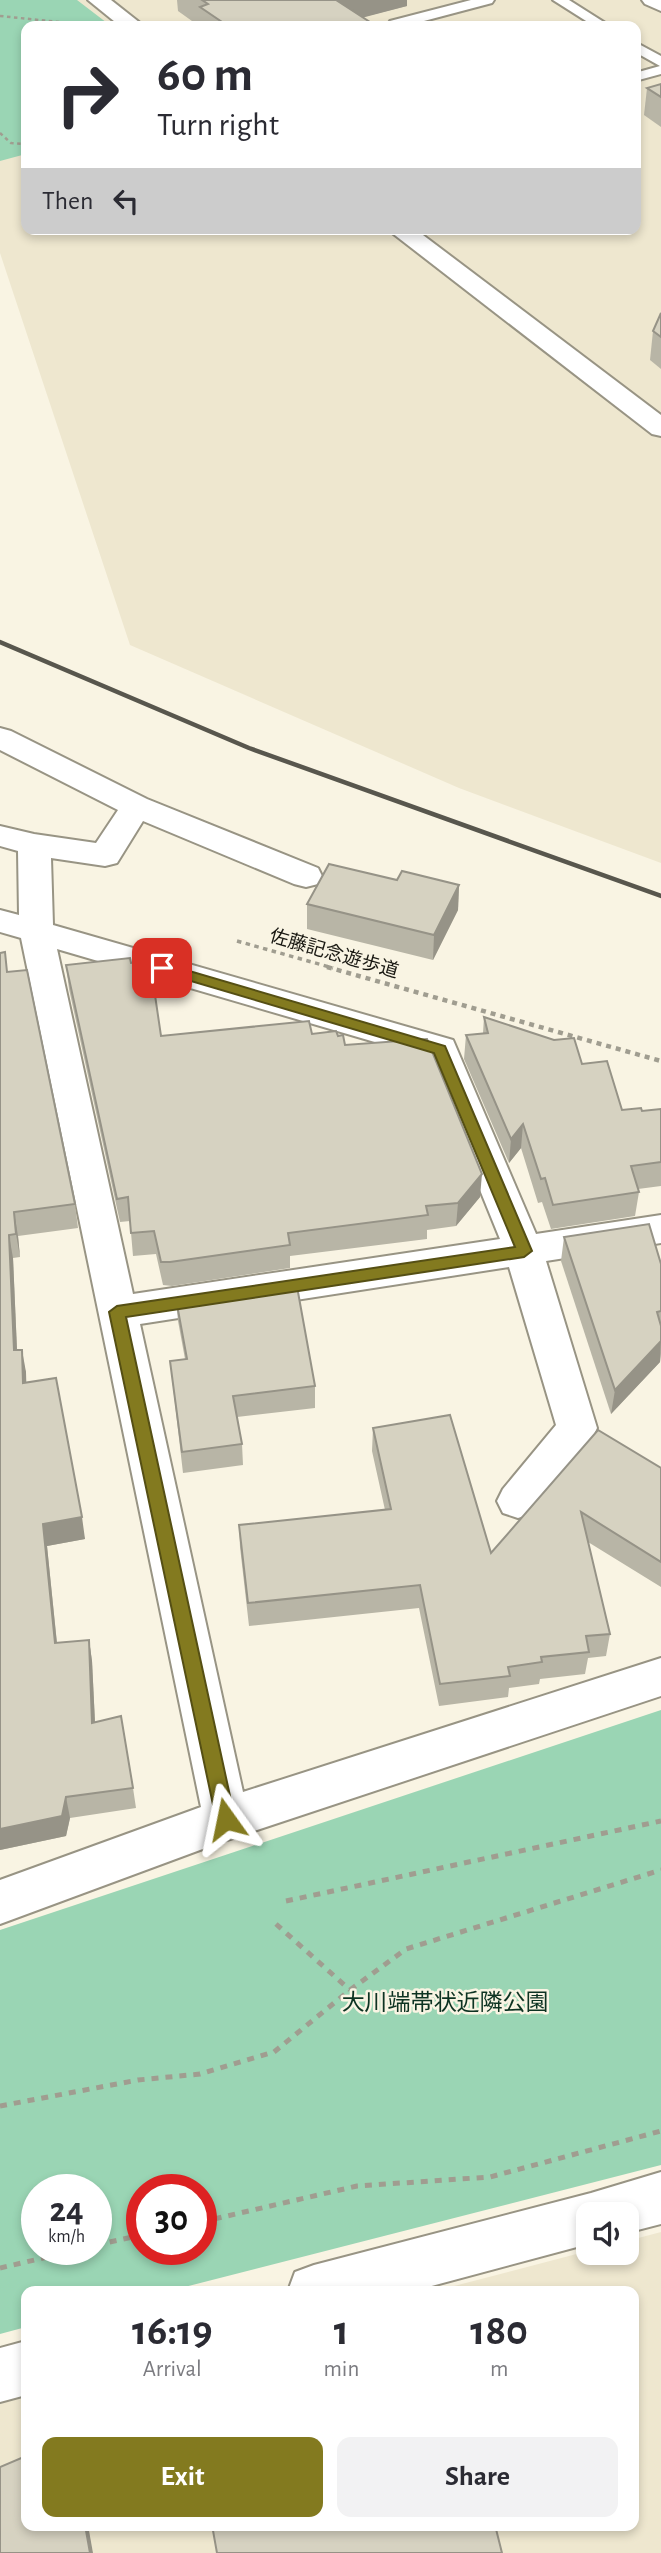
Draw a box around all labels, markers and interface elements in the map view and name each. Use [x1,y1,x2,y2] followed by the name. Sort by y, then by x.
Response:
[42,49,133,140] icon: right
[157,51,253,100] text: 60 m
[157,109,279,141] text: Turn right
[107,182,145,220] icon: left
[42,188,93,214] text: Then
[267,925,401,981] street label: 佐藤記念遊歩道
[132,938,192,998] pin
[143,949,181,987] icon: arrive
[189,1782,263,1856] position arrow
[342,1990,549,2015] park label: 大川端帯状近隣公園
[126,2174,217,2265] speed limit sign: 30
[49,2193,84,2228] text: 24
[576,2202,639,2265] map controls
[576,2202,639,2265] button: sound
[48,2228,85,2246] text: km/h
[132,2310,212,2352] text: 16:19
[334,2310,349,2352] text: 1
[470,2310,528,2352] text: 180
[143,2358,202,2381] text: Arrival
[323,2358,359,2381] text: min
[490,2358,508,2381] text: m
[42,2437,323,2517] button: Exit
[337,2437,618,2517] button: Share

